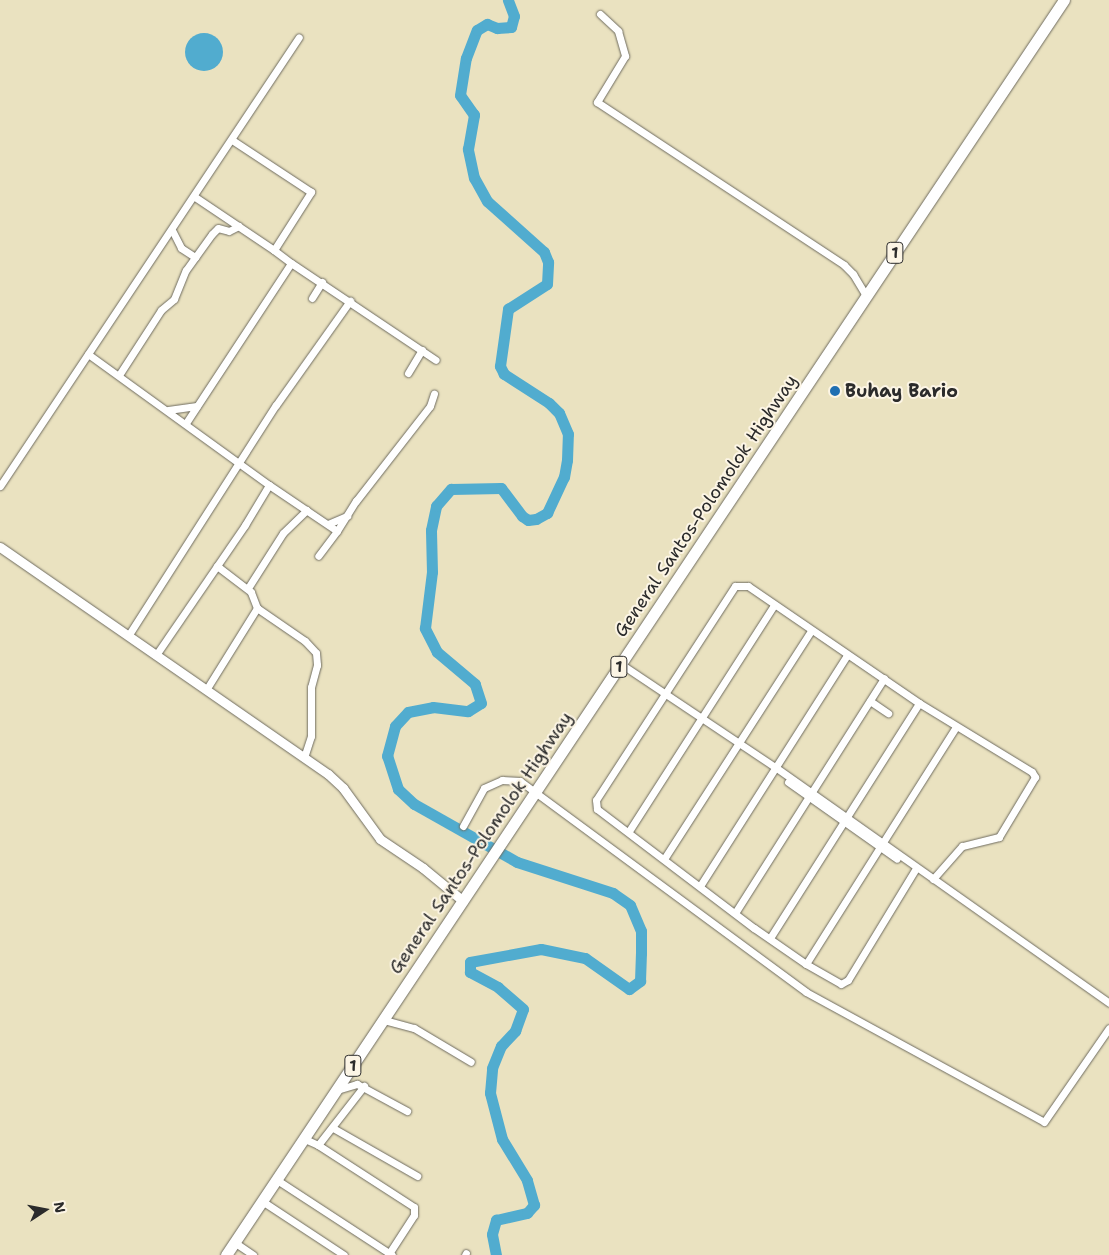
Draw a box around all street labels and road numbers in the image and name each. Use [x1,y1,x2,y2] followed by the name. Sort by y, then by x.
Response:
[886,240,904,266] road number: 1
[610,371,802,641] street label: General Santos-Polomolok Highway
[610,654,628,680] road number: 1
[385,708,577,978] street label: General Santos-Polomolok Highway
[344,1052,362,1080] road number: 1

